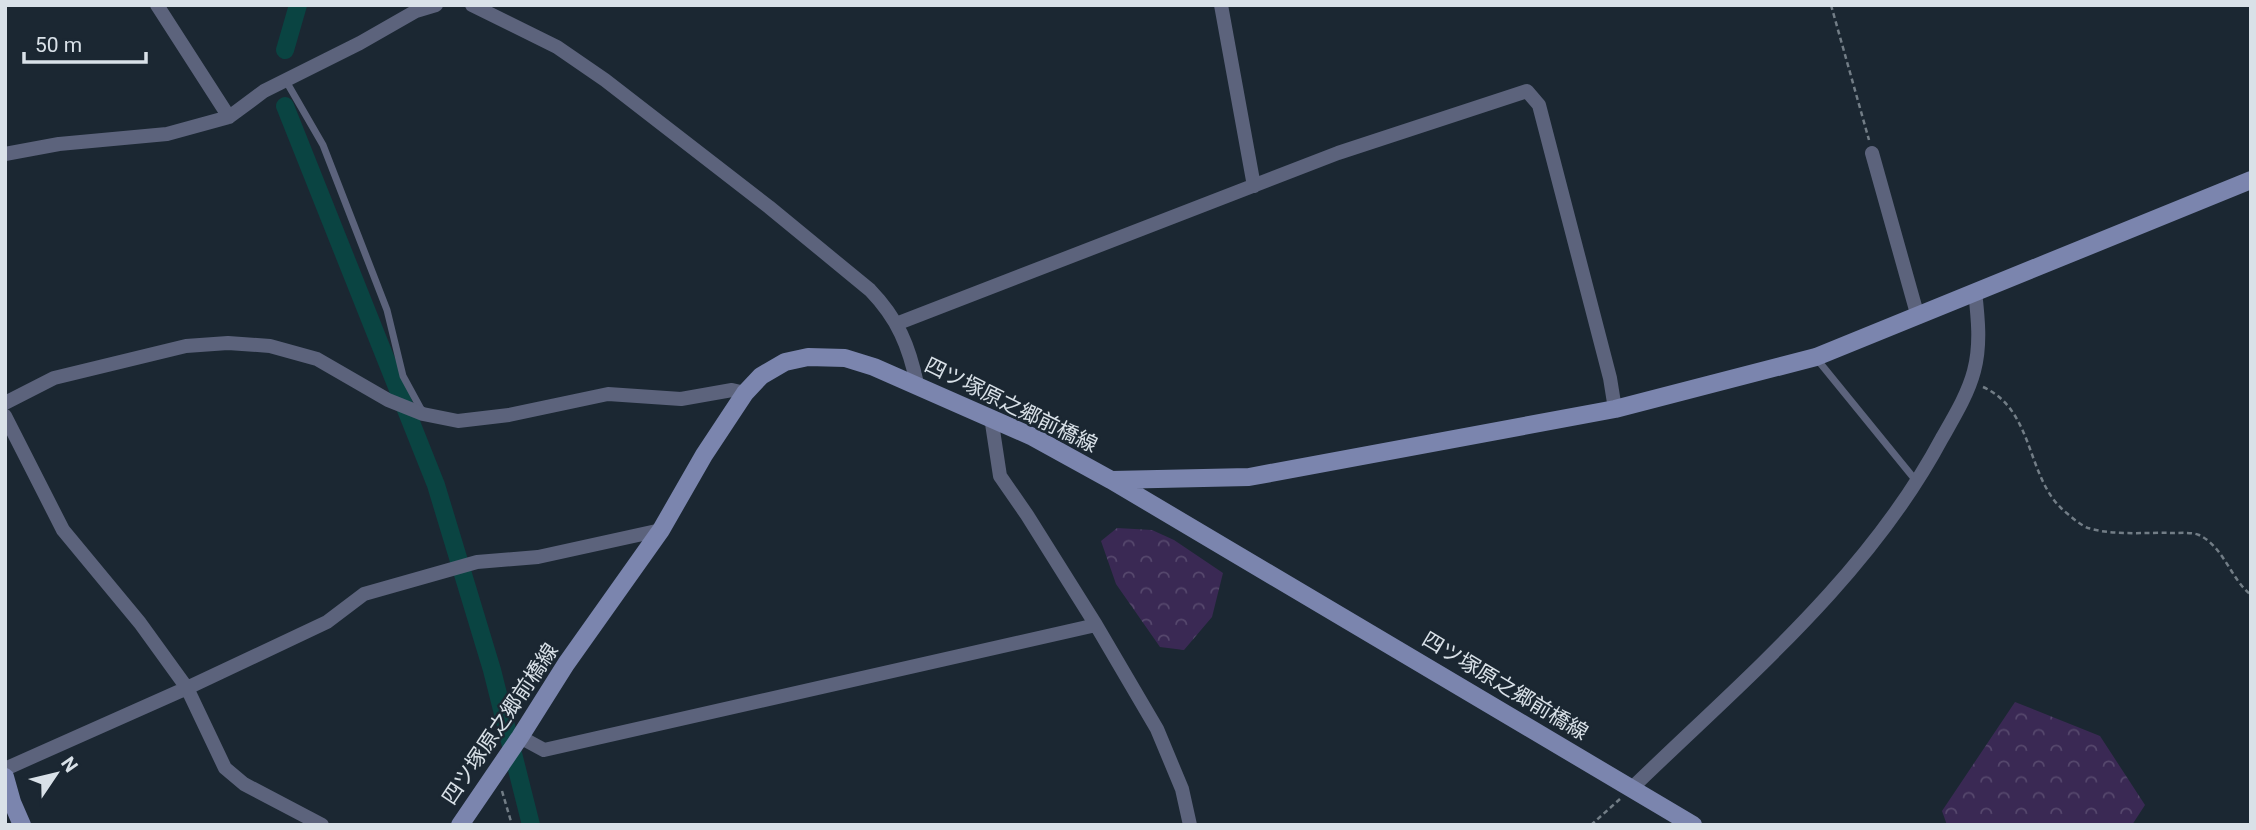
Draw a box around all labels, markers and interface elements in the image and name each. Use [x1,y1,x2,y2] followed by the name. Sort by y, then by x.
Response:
[24,21,147,65] scale bar
[35,33,82,57] text: 50 m
[921,353,1101,457] street label: 四ツ塚原之郷前橋線
[1418,627,1592,745] street label: 四ツ塚原之郷前橋線
[437,639,563,809] street label: 四ツ塚原之郷前橋線
[21,739,91,809] north arrow
[56,752,83,777] text: N

